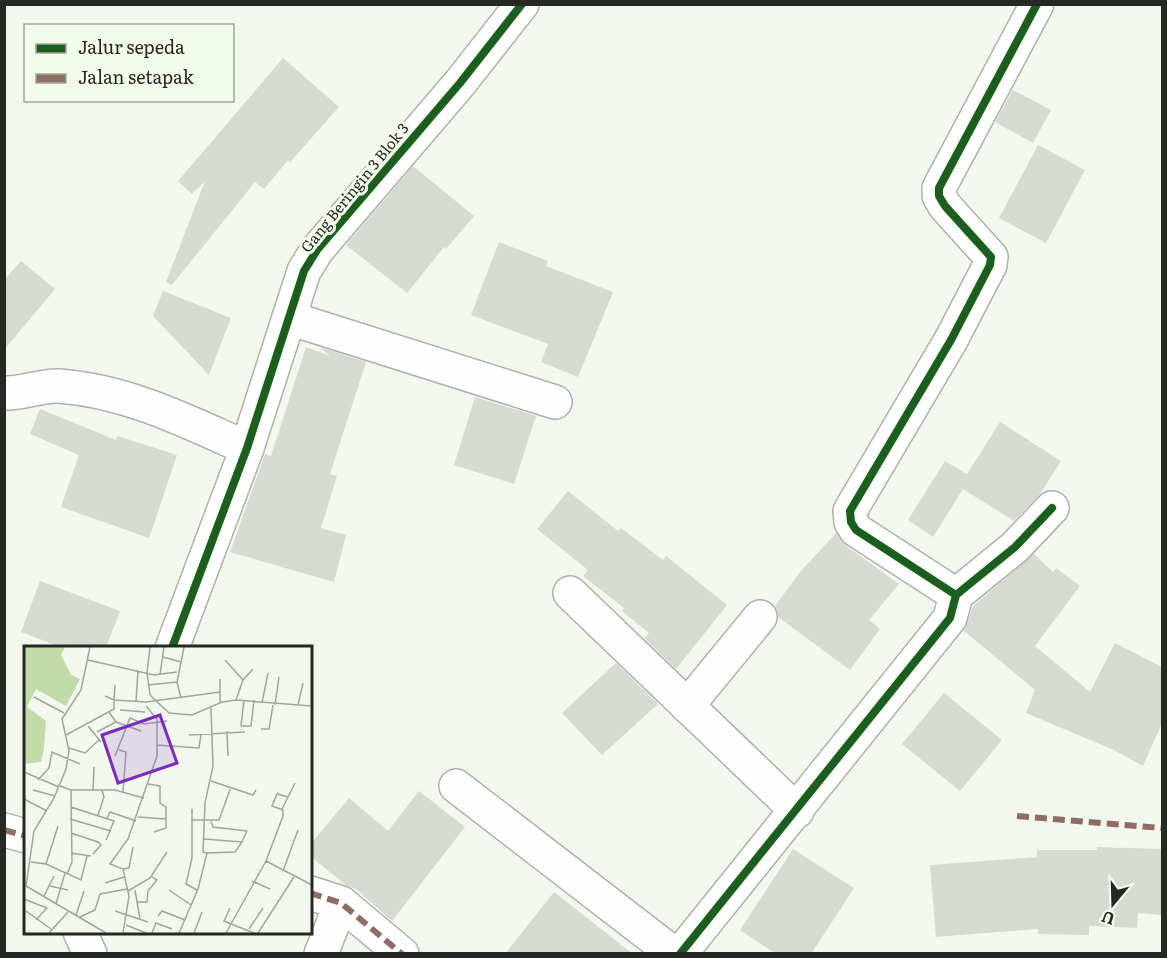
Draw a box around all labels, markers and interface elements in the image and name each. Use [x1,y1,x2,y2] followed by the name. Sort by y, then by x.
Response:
[24,24,234,102] legend
[78,33,185,60] text: Jalur sepeda
[78,63,195,90] text: Jalan setapak
[294,117,414,257] street label: Gang Beringin 3 Blok 3
[24,646,312,934] inset map
[1083,874,1143,934] north arrow
[1098,906,1118,933] text: U

